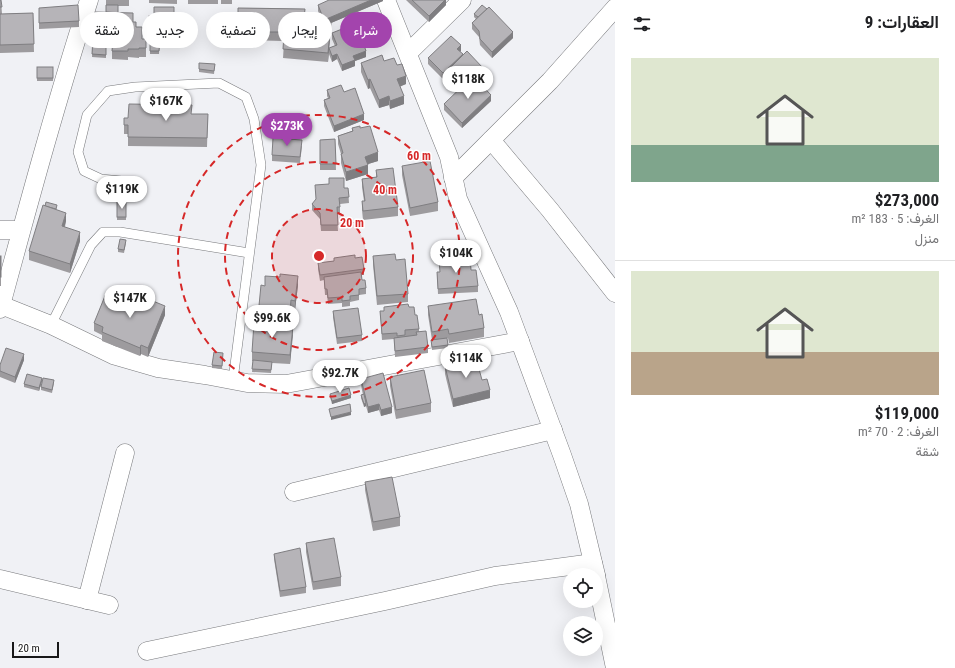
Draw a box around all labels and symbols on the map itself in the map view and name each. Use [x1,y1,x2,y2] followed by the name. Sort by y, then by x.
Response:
[440,66,496,100] pin: $118K
[138,88,194,122] pin: $167K
[259,113,315,147] pin: $273K
[407,149,431,163] text: 60 m
[94,176,150,210] pin: $119K
[373,183,397,197] text: 40 m
[340,216,364,230] text: 20 m
[428,240,484,274] pin: $104K
[312,249,326,263] centre of rings
[102,285,158,319] pin: $147K
[239,305,305,339] pin: $99.6K
[438,345,494,379] pin: $114K
[307,360,373,394] pin: $92.7K
[12,640,59,659] scale bar

